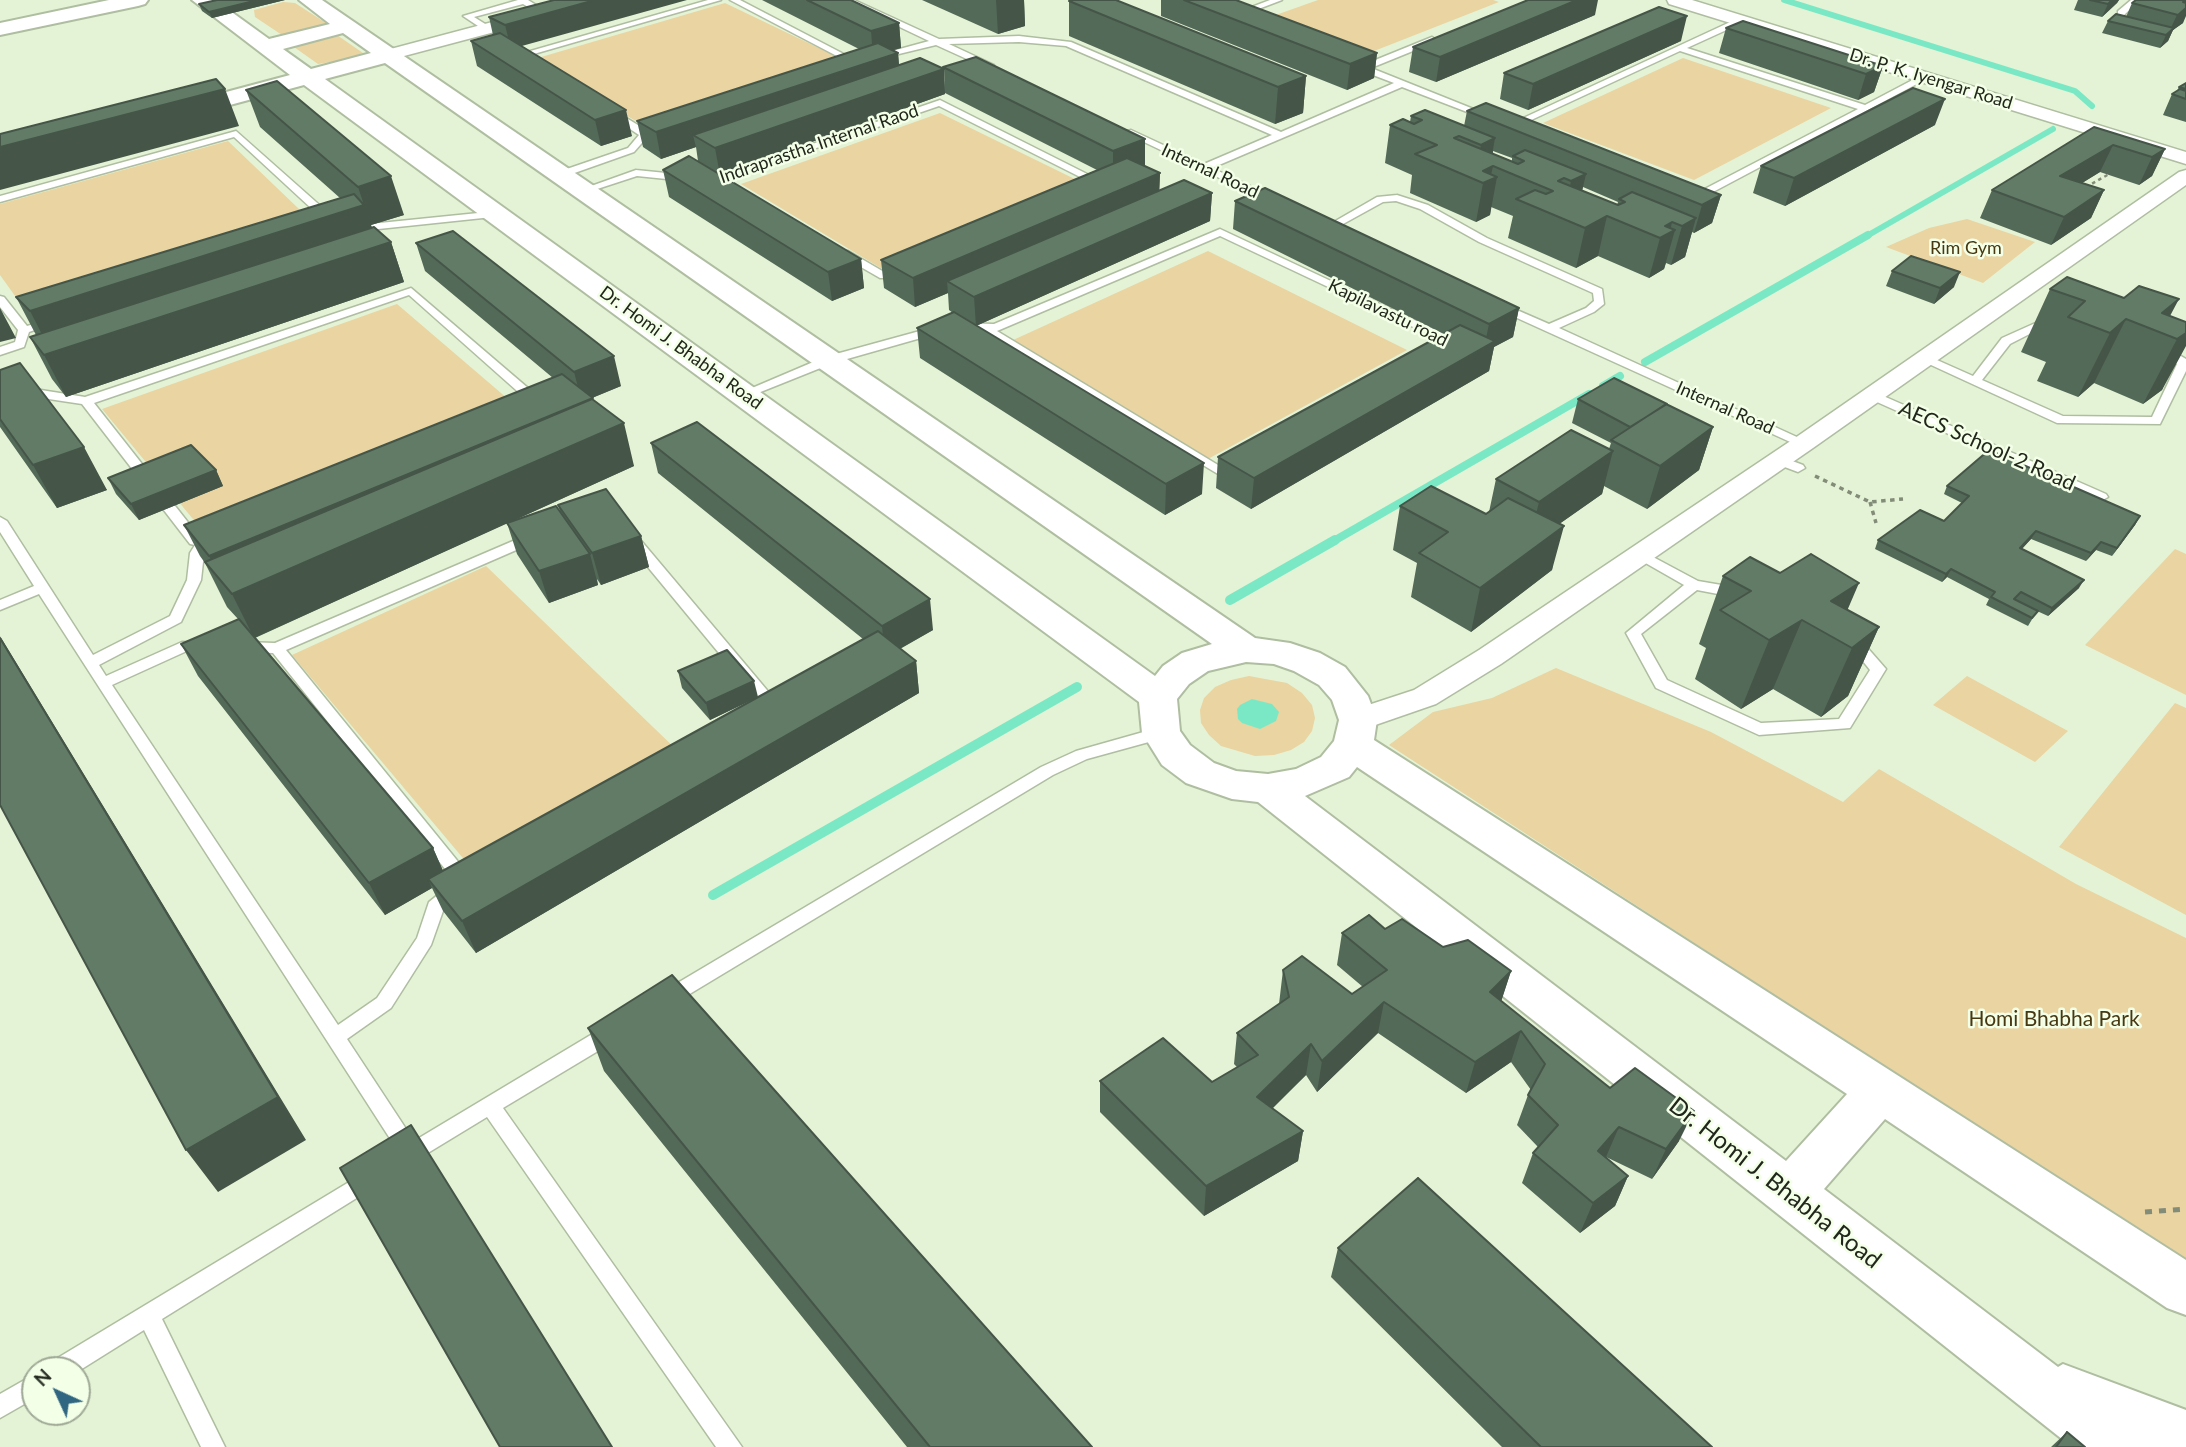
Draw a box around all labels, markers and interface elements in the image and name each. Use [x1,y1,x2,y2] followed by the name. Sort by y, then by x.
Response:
[1847,44,2015,114] street label: Dr. P. K. Iyengar Road
[717,100,921,188] street label: Indraprastha Internal Raod
[1158,139,1262,203] street label: Internal Road
[1930,237,2002,259] park label: Rim Gym
[1325,275,1451,351] street label: Kapilavastu road
[595,282,767,414] street label: Dr. Homi J. Bhabha Road
[1673,377,1777,439] street label: Internal Road
[1895,396,2079,496] street label: AECS School-2 Road
[1968,1006,2140,1032] park label: Homi Bhabha Park
[1663,1091,1887,1275] street label: Dr. Homi J. Bhabha Road
[21,1356,91,1426] north arrow
[29,1364,56,1391] text: N

